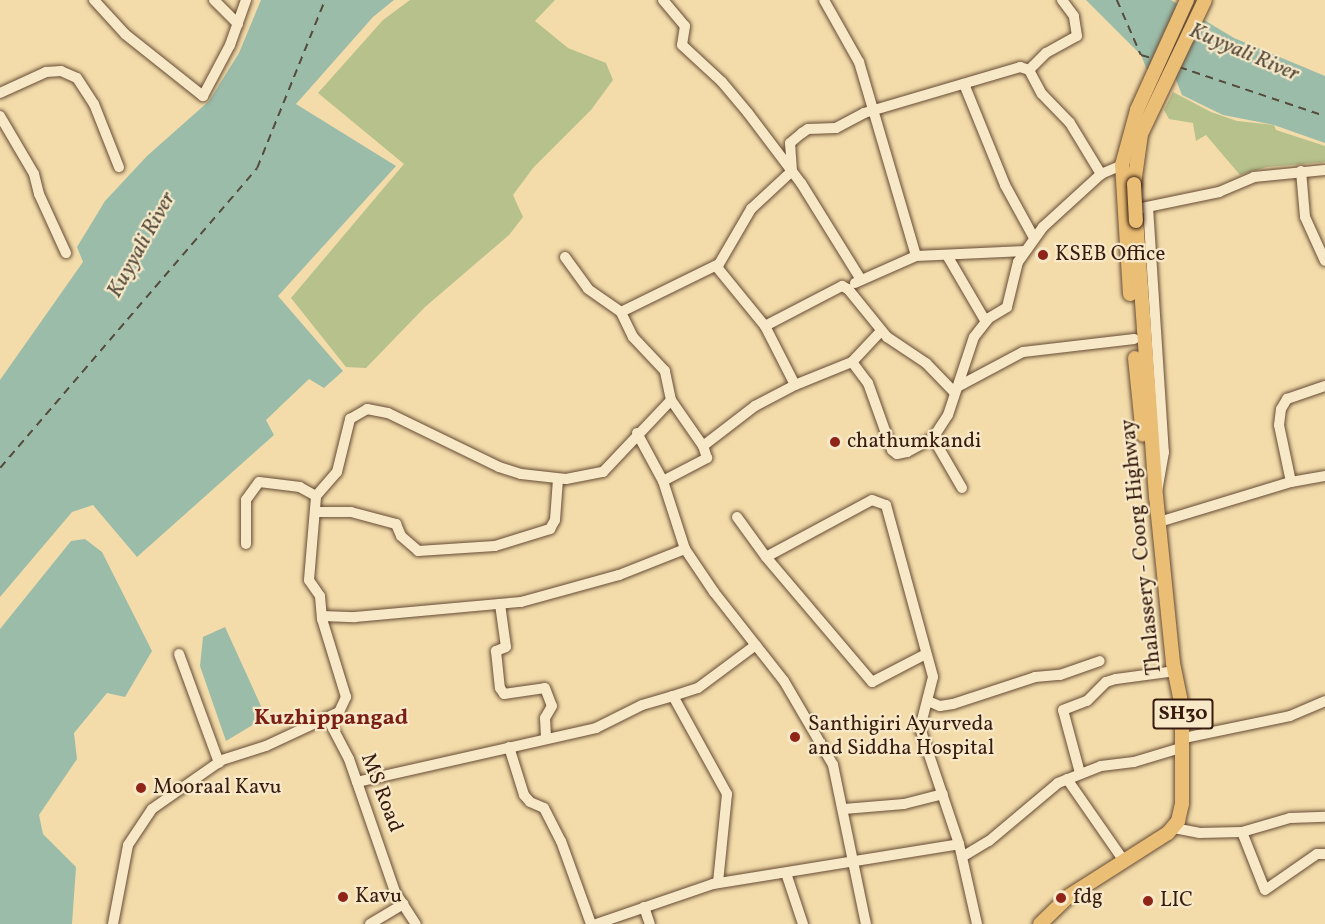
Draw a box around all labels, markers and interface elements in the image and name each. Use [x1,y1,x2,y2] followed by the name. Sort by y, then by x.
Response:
[1185,18,1303,88] water label: Kuyyali River
[102,187,182,303] water label: Kuyyali River
[1055,242,1165,268] place label: KSEB Office
[1036,248,1050,262] marker: KSEB Office
[1116,417,1168,677] street label: Thalassery - Coorg Highway
[847,429,981,455] place label: chathumkandi
[828,435,842,449] marker: chathumkandi
[1152,697,1214,731] road number: SH30
[254,706,408,732] district label: Kuzhippangad
[808,712,994,762] place label: Santhigiri Ayurveda and Siddha Hospital
[786,728,804,746] marker: Santhigiri Ayurveda and Siddha Hospital
[354,750,408,836] street label: MS Road
[153,775,282,801] place label: Mooraal Kavu
[134,781,148,795] marker: Mooraal Kavu
[355,884,402,910] place label: Kavu
[1073,885,1103,911] place label: fdg
[1160,888,1193,914] place label: LIC
[336,890,350,904] marker: Kavu
[1054,891,1068,905] marker: fdg
[1141,894,1155,908] marker: LIC

